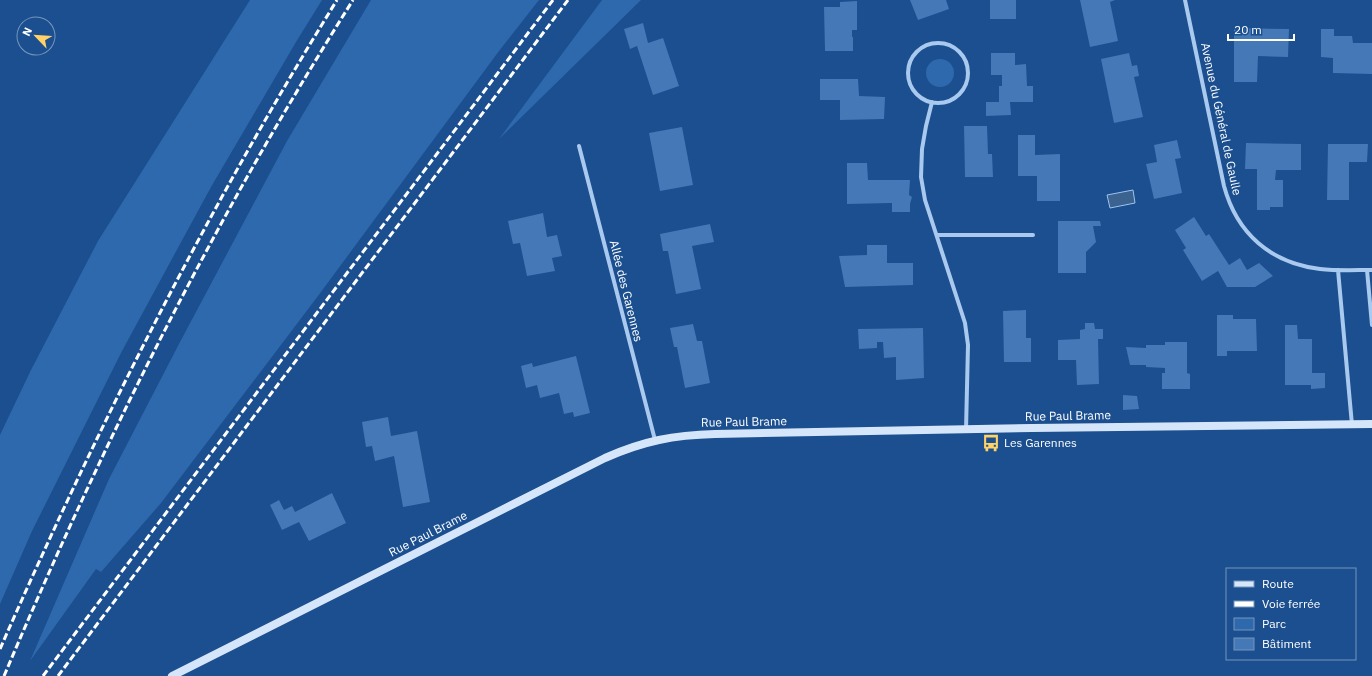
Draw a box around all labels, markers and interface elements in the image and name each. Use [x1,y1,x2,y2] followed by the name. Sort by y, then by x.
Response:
[16,16,56,56] north arrow
[1228,16,1294,42] scale bar
[1234,22,1262,37] text: 20 m
[19,25,35,38] text: N
[1198,41,1245,197] street label: Avenue du Général de Gaulle
[607,239,646,343] street label: Allée des Garennes
[1025,407,1112,424] street label: Rue Paul Brame
[701,413,788,430] street label: Rue Paul Brame
[981,433,1001,453] bus stop icon: Les Garennes
[1004,435,1077,450] place label: Les Garennes
[386,507,470,560] street label: Rue Paul Brame
[1226,568,1356,660] legend
[1262,576,1294,591] text: Route
[1262,596,1321,611] text: Voie ferrée
[1262,616,1286,631] text: Parc
[1262,636,1312,651] text: Bâtiment

